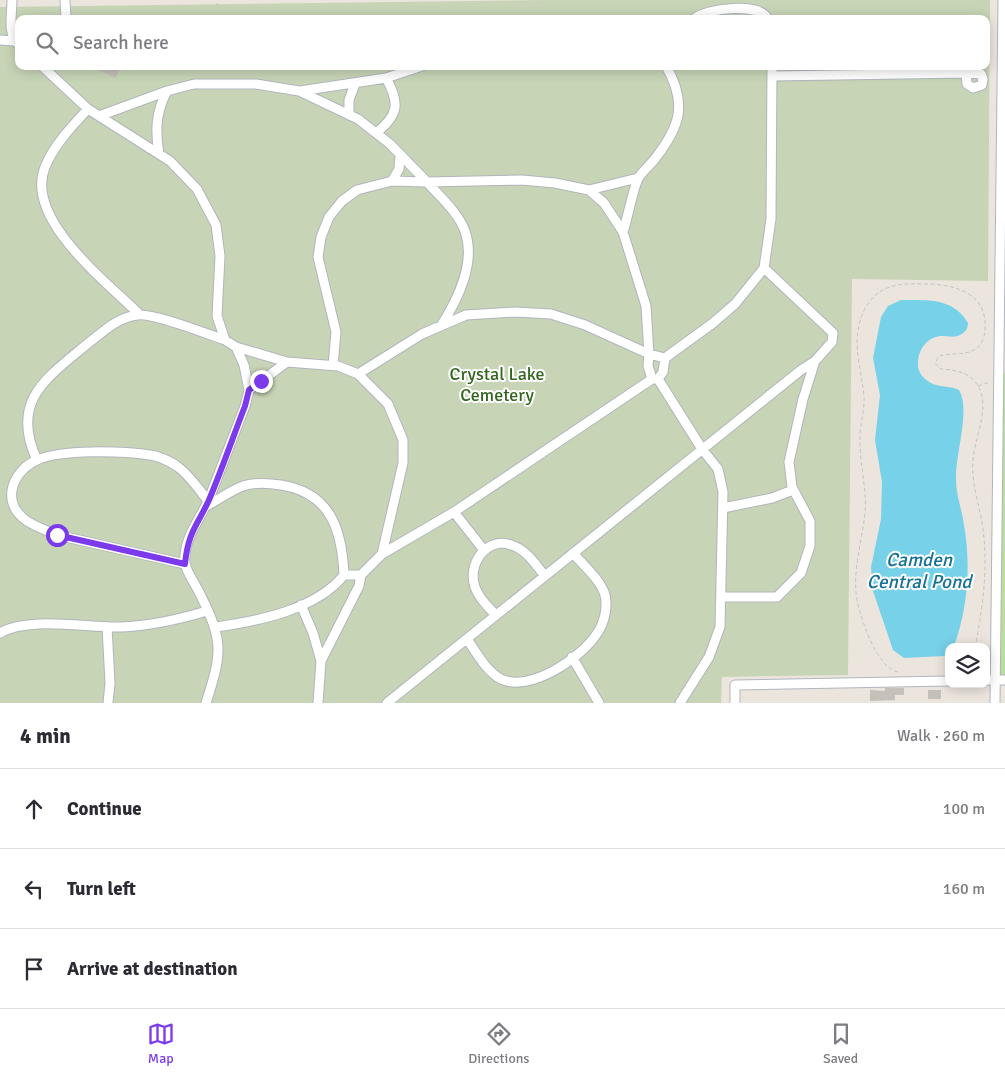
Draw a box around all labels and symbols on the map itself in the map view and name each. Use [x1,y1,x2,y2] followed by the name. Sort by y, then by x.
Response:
[450,363,544,406] park label: Crystal Lake Cemetery
[250,370,273,393] route end
[46,524,69,547] route start
[867,548,973,594] water label: Camden Central Pond

